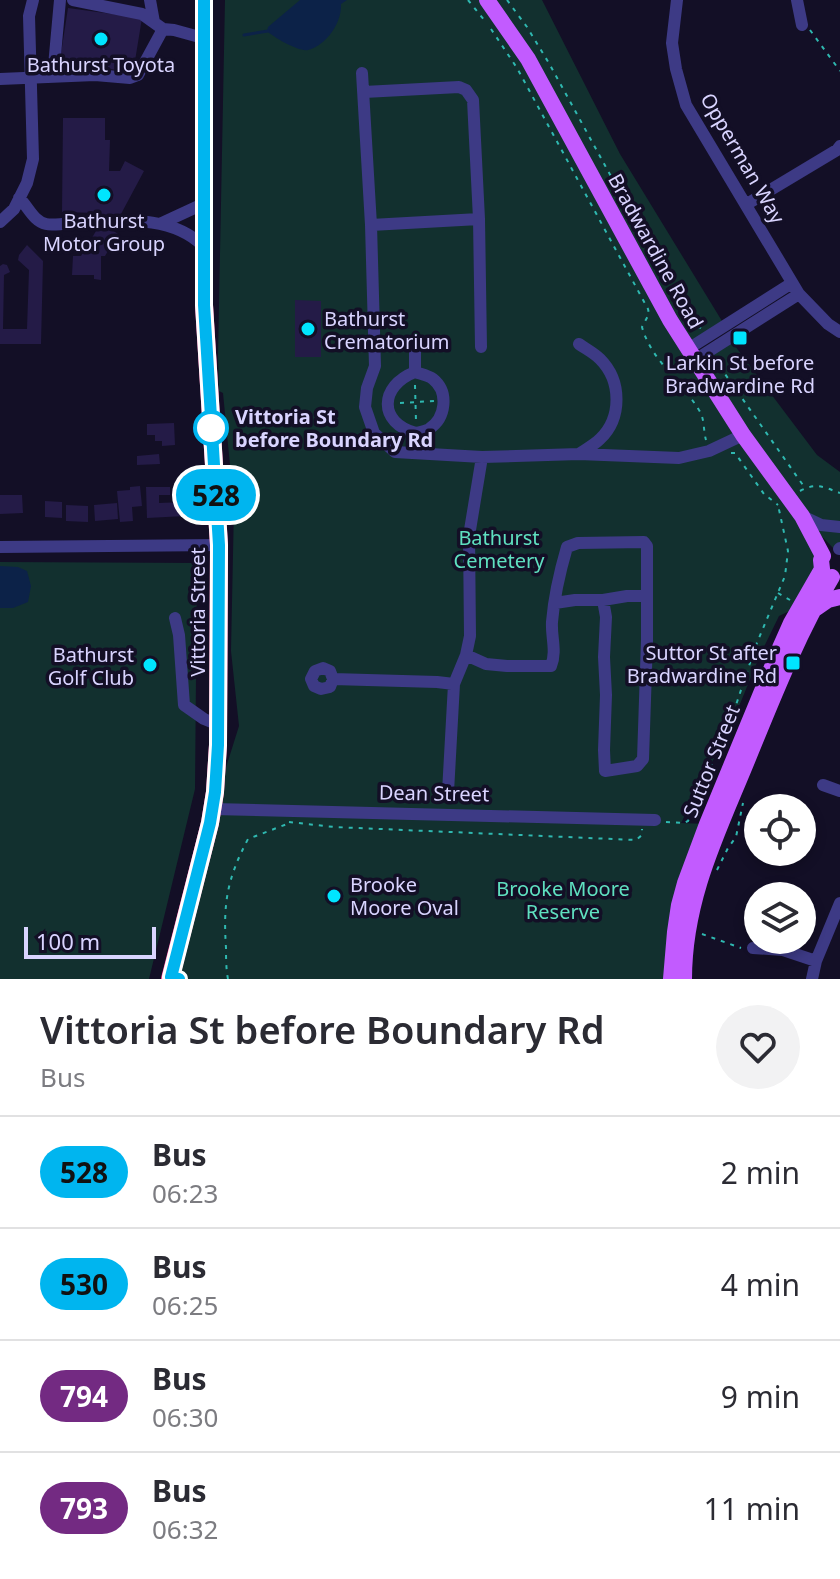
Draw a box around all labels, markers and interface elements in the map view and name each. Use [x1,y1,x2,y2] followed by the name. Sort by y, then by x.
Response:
[92,30,110,48] marker: Bathurst Toyota
[27,51,175,78] place label: Bathurst Toyota
[695,88,792,229] street label: Opperman Way
[602,169,710,333] street label: Bradwardine Road
[95,186,113,204] marker: Bathurst Motor Group
[43,207,165,257] place label: Bathurst Motor Group
[324,305,450,355] place label: Bathurst Crematorium
[299,320,317,338] marker: Bathurst Crematorium
[731,329,749,347] marker: Larkin St before Bradwardine Rd
[665,349,815,399] place label: Larkin St before Bradwardine Rd
[235,403,433,453] place label: Vittoria St before Boundary Rd
[194,411,228,445] marker: Vittoria St before Boundary Rd
[170,469,262,521] line badge: 528
[192,476,240,514] text: 528
[454,524,545,574] park label: Bathurst Cemetery
[184,547,211,677] street label: Vittoria Street
[627,639,777,689] place label: Suttor St after Bradwardine Rd
[48,641,134,691] place label: Bathurst Golf Club
[784,654,802,672] marker: Suttor St after Bradwardine Rd
[141,656,159,674] marker: Bathurst Golf Club
[676,701,746,821] street label: Suttor Street
[379,779,489,807] street label: Dean Street
[744,794,816,954] map controls
[744,794,816,866] button: locate
[350,871,459,921] place label: Brooke Moore Oval
[496,875,630,925] park label: Brooke Moore Reserve
[744,882,816,954] button: layers
[325,887,343,905] marker: Brooke Moore Oval
[24,923,156,959] scale bar
[36,926,100,956] text: 100 m
[40,1003,604,1055] text: Vittoria St before Boundary Rd
[716,1005,800,1089] button: heart
[40,1059,85,1095] text: Bus
[152,1134,207,1175] text: Bus
[721,1152,800,1193] text: 2 min
[60,1153,108,1191] text: 528
[152,1175,218,1211] text: 06:23
[152,1246,207,1287] text: Bus
[721,1264,800,1305] text: 4 min
[60,1265,108,1303] text: 530
[152,1287,218,1323] text: 06:25
[152,1358,207,1399] text: Bus
[721,1376,800,1417] text: 9 min
[60,1377,108,1415] text: 794
[152,1399,218,1435] text: 06:30
[152,1470,207,1511] text: Bus
[704,1488,800,1529] text: 11 min
[60,1489,108,1527] text: 793
[152,1511,218,1547] text: 06:32

